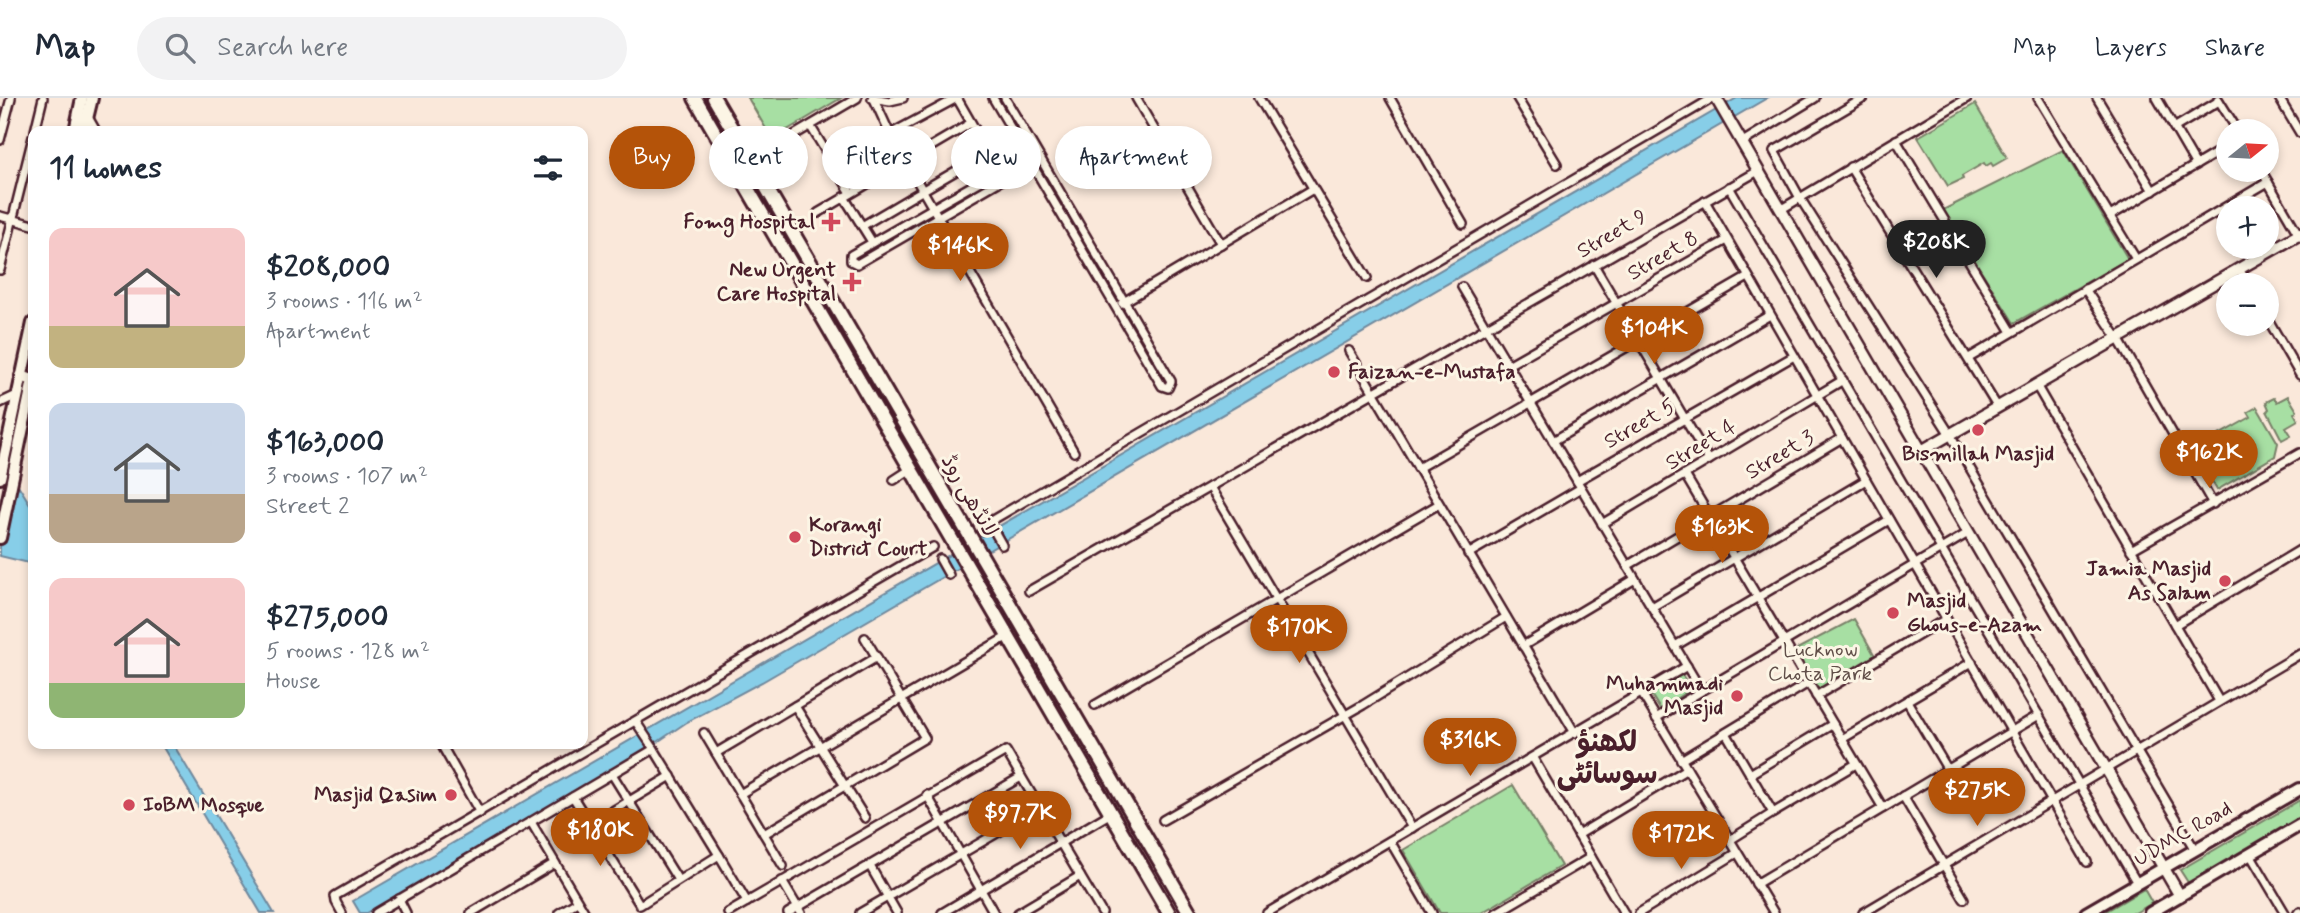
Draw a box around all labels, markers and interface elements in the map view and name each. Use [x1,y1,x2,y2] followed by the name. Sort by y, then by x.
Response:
[137,17,627,80] search box
[35,26,95,70] text: Map
[161,29,199,67] icon: search
[217,31,348,65] text: Search here
[2013,33,2057,64] text: Map
[2095,33,2167,64] text: Layers
[2205,33,2265,64] text: Share
[2216,119,2278,182] north arrow
[2216,119,2279,336] map controls
[609,126,695,189] chip: Buy
[709,126,808,189] chip: Rent
[822,126,937,189] chip: Filters
[951,126,1041,189] chip: New
[1055,126,1212,189] chip: Apartment
[49,149,162,188] text: 11 homes
[529,149,567,187] icon: filters
[2216,196,2279,259] button: +
[1572,203,1652,265] street label: Street 9
[683,208,815,238] place label: Fomg Hospital
[821,212,841,232] marker: Fomg Hospital
[1887,220,1985,280] pin: $208K
[911,223,1009,283] pin: $146K
[1622,224,1704,288] street label: Street 8
[1903,228,1969,258] text: $208K
[928,231,992,261] text: $146K
[266,248,390,287] text: $208,000
[105,256,189,340] icon: home
[716,256,836,308] place label: New Urgent Care Hospital
[842,272,862,292] marker: New Urgent Care Hospital
[2216,273,2279,336] button: −
[266,287,423,317] text: 3 rooms · 116 m²
[1605,306,1703,366] pin: $104K
[1621,314,1687,344] text: $104K
[266,317,371,347] text: Apartment
[1348,358,1516,386] place label: Faizan-e-Mustafa
[1326,364,1342,380] marker: Faizan-e-Mustafa
[1599,392,1681,456] street label: Street 5
[1660,413,1742,477] street label: Street 4
[1970,422,1986,438] marker: Bismillah Masjid
[266,423,384,462] text: $163,000
[1741,423,1820,486] street label: Street 3
[2160,430,2258,490] pin: $162K
[105,431,189,515] icon: home
[2176,438,2242,468] text: $162K
[1902,440,2054,468] place label: Bismillah Masjid
[934,450,1004,542] street label: لانڈھی روڈ
[266,462,428,492] text: 3 rooms · 107 m²
[266,492,349,522] text: Street 2
[1673,505,1771,565] pin: $163K
[809,511,928,563] place label: Korangi District Court
[1691,513,1753,543] text: $163K
[787,529,803,545] marker: Korangi District Court
[2086,555,2211,607] place label: Jamia Masjid As Salam
[2217,573,2233,589] marker: Jamia Masjid As Salam
[1907,587,2042,639] place label: Masjid Ghous-e-Azam
[266,598,389,637] text: $275,000
[1885,605,1901,621] marker: Masjid Ghous-e-Azam
[105,606,189,690] icon: home
[1250,606,1348,665] pin: $170K
[1266,613,1332,643] text: $170K
[1768,636,1873,688] park label: Lucknow Chota Park
[266,637,430,667] text: 5 rooms · 128 m²
[266,667,320,697] text: House
[1606,670,1723,722] place label: Muhammadi Masjid
[1729,688,1745,704] marker: Muhammadi Masjid
[1421,718,1519,778] pin: $316K
[1557,725,1657,794] district label: لکھنؤ سوسائٹی
[1440,726,1500,756] text: $316K
[1928,768,2026,828] pin: $275K
[1944,776,2010,806] text: $275K
[314,781,437,809] place label: Masjid Qasim
[443,787,459,803] marker: Masjid Qasim
[143,791,264,819] place label: IoBM Mosque
[963,792,1077,851] pin: $97.7K
[2129,795,2237,873] street label: UDMC Road
[121,797,137,813] marker: IoBM Mosque
[984,799,1056,829] text: $97.7K
[551,808,649,868] pin: $180K
[1632,812,1730,871] pin: $172K
[567,816,633,846] text: $180K
[1648,819,1714,849] text: $172K

